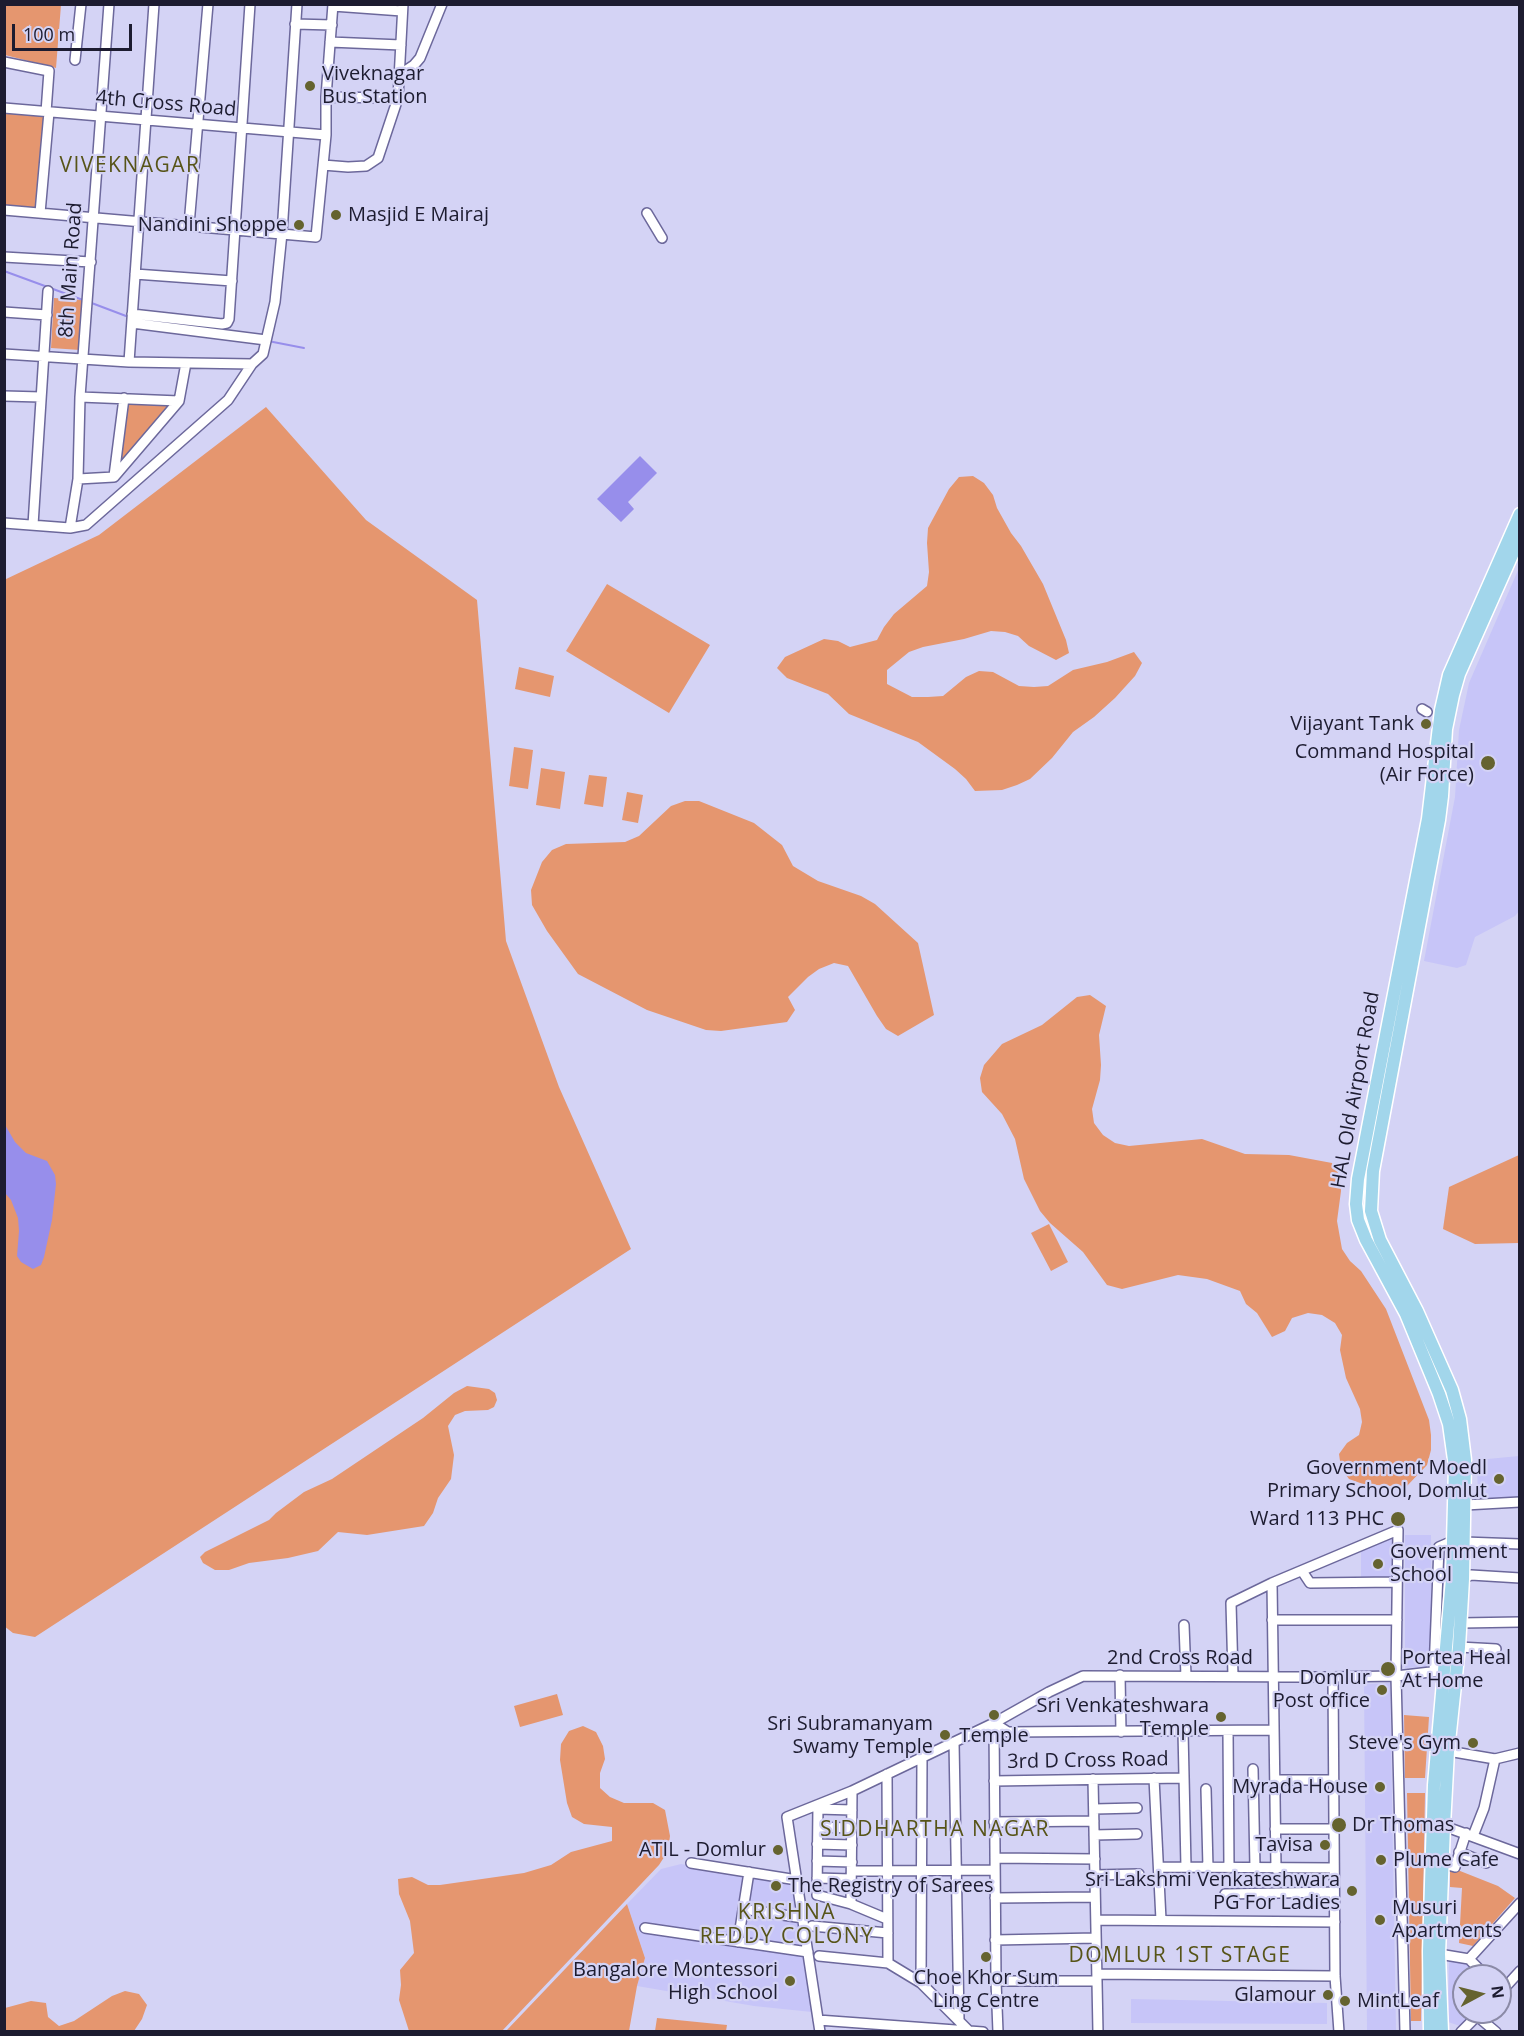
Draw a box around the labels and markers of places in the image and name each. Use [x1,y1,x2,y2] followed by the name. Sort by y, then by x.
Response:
[322,62,428,109] place label: Viveknagar Bus Station
[303,79,317,93] marker: Viveknagar Bus Station
[348,203,489,227] place label: Masjid E Mairaj
[329,208,343,222] marker: Masjid E Mairaj
[138,213,287,237] place label: Nandini Shoppe
[292,218,306,232] marker: Nandini Shoppe
[1290,712,1414,736] place label: Vijayant Tank
[1419,717,1433,731] marker: Vijayant Tank
[1295,740,1474,787] place label: Command Hospital (Air Force)
[1479,754,1497,772] marker: Command Hospital (Air Force)
[1267,1456,1487,1503] place label: Government Moedl Primary School, Domlut
[1492,1472,1506,1486] marker: Government Moedl Primary School, Domlut
[1250,1507,1384,1531] place label: Ward 113 PHC
[1389,1510,1407,1528] marker: Ward 113 PHC
[1390,1540,1507,1587] place label: Government School
[1371,1557,1385,1571] marker: Government School
[1402,1646,1511,1693] place label: Portea Heal At Home
[1379,1660,1397,1678] marker: Portea Heal At Home
[1273,1666,1370,1713] place label: Domlur Post office
[1375,1683,1389,1697] marker: Domlur Post office
[1037,1694,1209,1741] place label: Sri Venkateshwara Temple
[987,1708,1001,1722] marker: Temple
[1214,1710,1228,1724] marker: Sri Venkateshwara Temple
[767,1712,933,1759] place label: Sri Subramanyam Swamy Temple
[959,1724,1029,1748] place label: Temple
[938,1728,952,1742] marker: Sri Subramanyam Swamy Temple
[1348,1731,1461,1755] place label: Steve's Gym
[1466,1736,1480,1750] marker: Steve's Gym
[1232,1775,1368,1799] place label: Myrada House
[1373,1780,1387,1794] marker: Myrada House
[1352,1813,1454,1837] place label: Dr Thomas
[1330,1816,1348,1834] marker: Dr Thomas
[1255,1833,1313,1857] place label: Tavisa
[639,1838,766,1862] place label: ATIL - Domlur
[1318,1838,1332,1852] marker: Tavisa
[771,1843,785,1857] marker: ATIL - Domlur
[1393,1848,1499,1872] place label: Plume Cafe
[1374,1853,1388,1867] marker: Plume Cafe
[1085,1868,1340,1915] place label: Sri Lakshmi Venkateshwara PG For Ladies
[788,1874,993,1898] place label: The Registry of Sarees
[769,1879,783,1893] marker: The Registry of Sarees
[1345,1884,1359,1898] marker: Sri Lakshmi Venkateshwara PG For Ladies
[1392,1896,1502,1943] place label: Musuri Apartments
[1373,1913,1387,1927] marker: Musuri Apartments
[979,1950,993,1964] marker: Choe Khor Sum Ling Centre
[573,1958,778,2005] place label: Bangalore Montessori High School
[914,1966,1058,2013] place label: Choe Khor Sum Ling Centre
[783,1974,797,1988] marker: Bangalore Montessori High School
[1234,1983,1316,2007] place label: Glamour
[1321,1988,1335,2002] marker: Glamour
[1357,1989,1439,2013] place label: MintLeaf
[1338,1994,1352,2008] marker: MintLeaf

